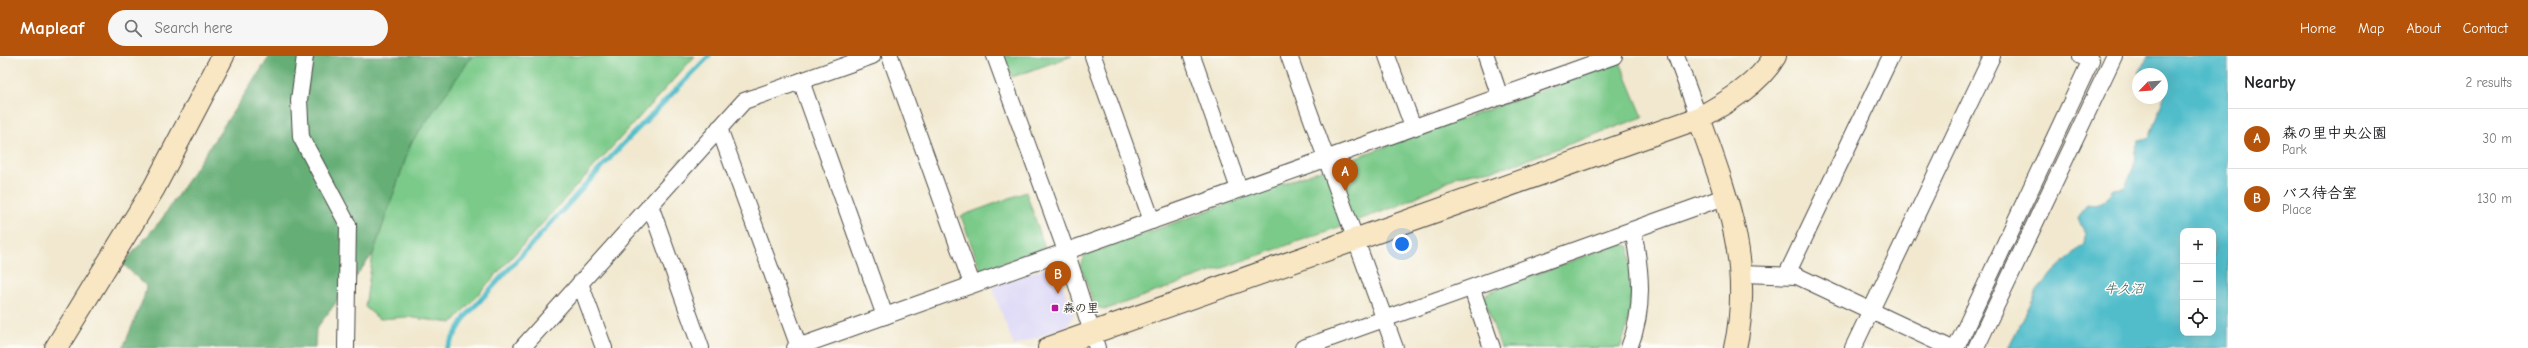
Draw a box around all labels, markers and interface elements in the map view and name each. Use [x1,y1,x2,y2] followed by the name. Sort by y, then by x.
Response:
[108,10,388,46] search box
[20,17,84,39] text: Mapleaf
[122,17,144,39] icon: search
[154,19,233,37] text: Search here
[2300,20,2336,37] text: Home
[2358,20,2384,37] text: Map
[2406,20,2441,37] text: About
[2463,20,2508,37] text: Contact
[2132,68,2168,104] north arrow
[2244,73,2295,92] text: Nearby
[2465,75,2512,90] text: 2 results
[2282,124,2387,142] text: 森の里中央公園
[2253,131,2261,146] text: A
[2482,131,2512,146] text: 30 m
[2282,142,2307,157] text: Park
[1332,158,1358,191] pin: A
[2282,184,2357,202] text: バス待合室
[2253,191,2261,206] text: B
[2477,191,2512,206] text: 130 m
[2282,202,2312,217] text: Place
[2180,228,2216,336] map controls
[2180,228,2216,264] button: +
[1392,234,1412,254] your location
[1045,261,1071,294] pin: B
[2180,264,2216,300] button: −
[2104,281,2144,296] water label: 牛久沼
[2180,300,2216,336] button: locate
[1063,301,1099,315] place label: 森の里
[1050,303,1060,313] marker: 森の里

